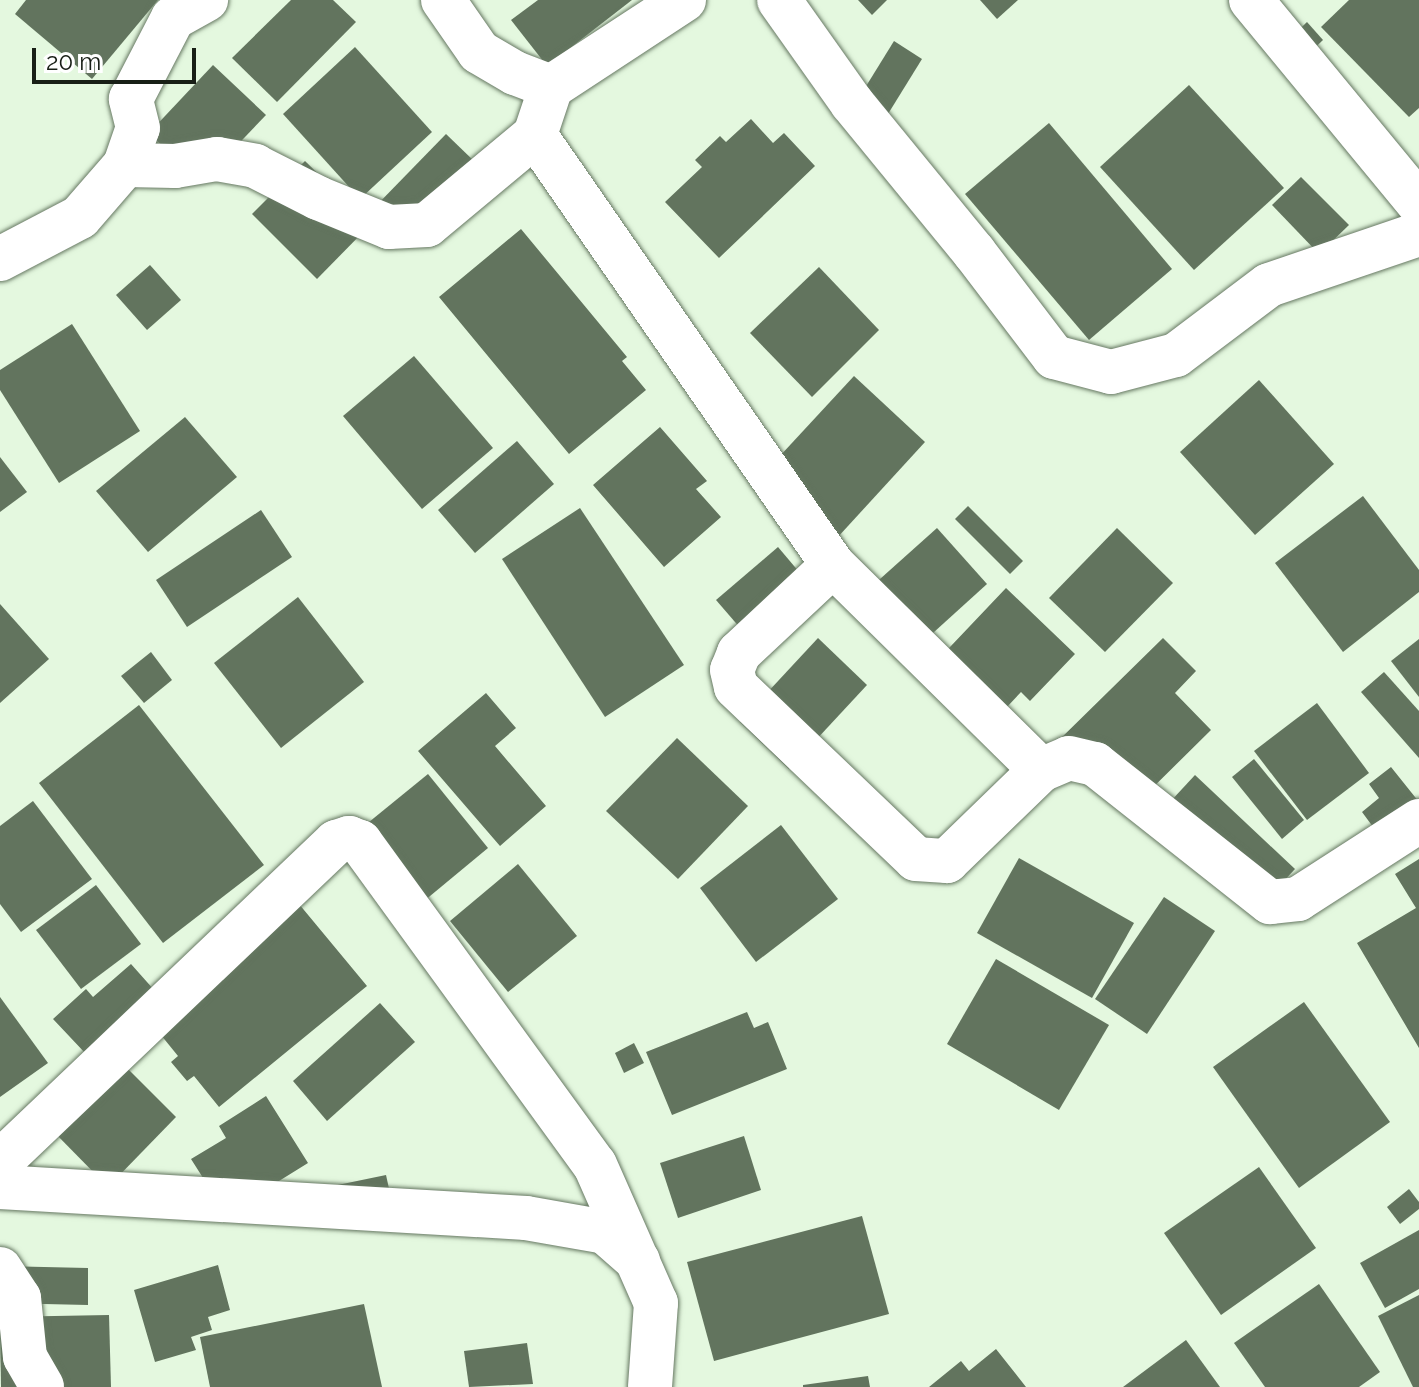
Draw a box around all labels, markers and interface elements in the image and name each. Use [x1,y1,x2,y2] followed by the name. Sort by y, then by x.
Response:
[36,32,200,82] scale bar
[46,47,101,76] text: 20 m

